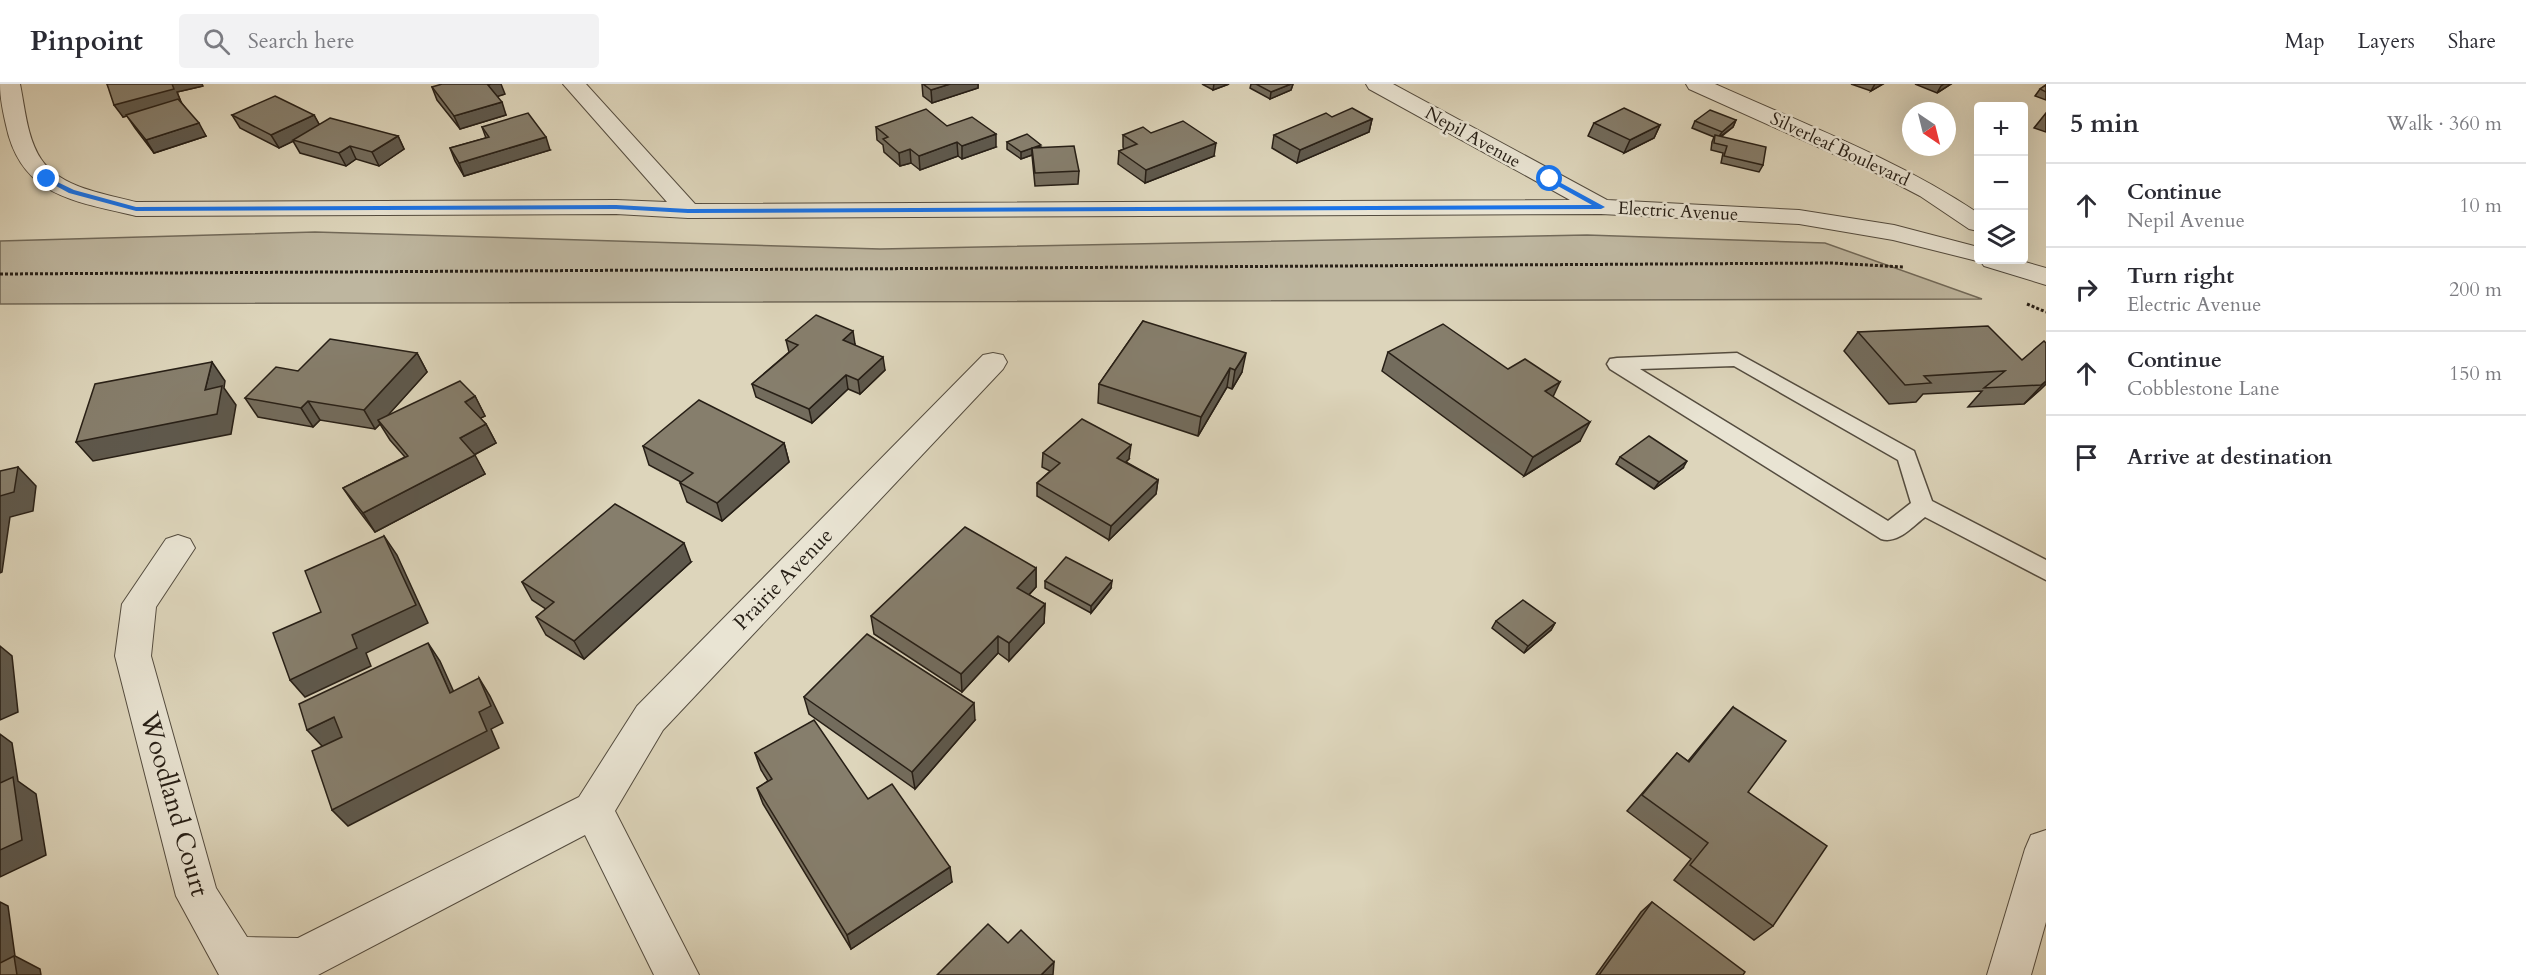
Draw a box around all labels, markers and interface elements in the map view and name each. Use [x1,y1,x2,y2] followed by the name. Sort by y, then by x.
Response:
[179,14,599,68] search box
[30,22,143,60] text: Pinpoint
[200,25,233,58] icon: search
[248,26,354,56] text: Search here
[2285,27,2325,56] text: Map
[2358,27,2415,56] text: Layers
[2448,27,2496,56] text: Share
[1420,101,1525,174] street label: Nepil Avenue
[1902,102,1956,156] north arrow
[1974,102,2028,264] map controls
[1974,102,2028,156] button: +
[1766,106,1914,193] street label: Silverleaf Boulevard
[2070,106,2139,141] text: 5 min
[2387,110,2502,137] text: Walk · 360 m
[1974,156,2028,210] button: −
[33,165,59,191] route end
[1536,165,1562,191] route start
[2127,177,2222,207] text: Continue
[2070,189,2103,222] icon: ahead
[2459,192,2502,219] text: 10 m
[1617,196,1739,227] street label: Electric Avenue
[2127,207,2245,234] text: Nepil Avenue
[1974,210,2028,264] button: layers
[2127,261,2234,291] text: Turn right
[2070,273,2103,306] icon: right
[2449,276,2502,303] text: 200 m
[2127,291,2261,318] text: Electric Avenue
[2127,345,2222,375] text: Continue
[2070,357,2103,390] icon: ahead
[2449,360,2502,387] text: 150 m
[2127,375,2280,402] text: Cobblestone Lane
[2070,441,2103,474] icon: arrive
[2127,442,2332,472] text: Arrive at destination
[727,522,840,637] street label: Prairie Avenue
[131,707,218,900] street label: Woodland Court

